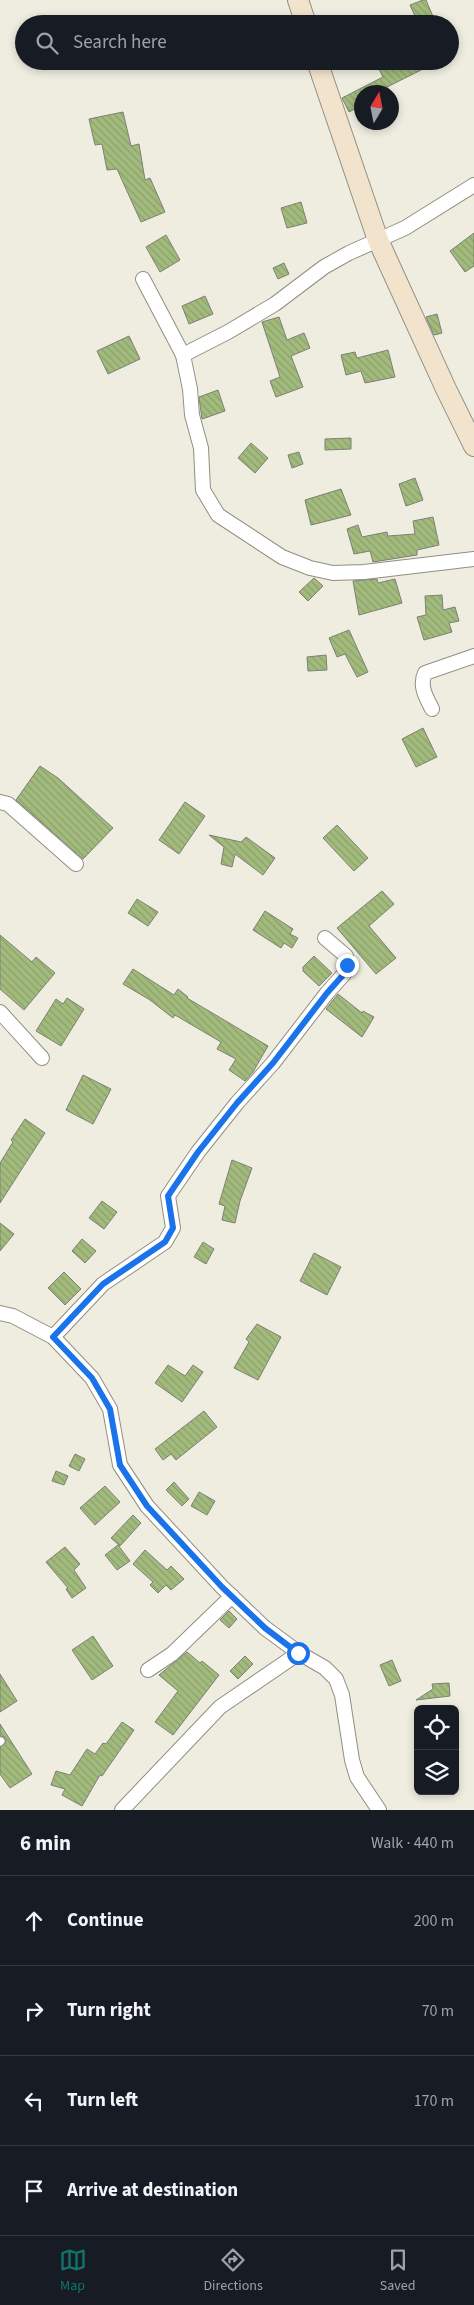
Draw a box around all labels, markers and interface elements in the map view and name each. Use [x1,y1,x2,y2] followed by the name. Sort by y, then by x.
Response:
[15,15,459,70] search box
[33,29,61,57] icon: search
[73,29,167,56] text: Search here
[354,85,399,130] north arrow
[336,954,359,977] route end
[287,1642,310,1665] route start
[414,1705,459,1795] map controls
[414,1705,459,1750] button: locate
[414,1750,459,1795] button: layers
[20,1828,71,1858] text: 6 min
[371,1832,454,1854] text: Walk · 440 m
[20,1907,48,1935] icon: ahead
[67,1907,144,1934] text: Continue
[414,1910,454,1932] text: 200 m
[20,1997,48,2025] icon: right
[67,1997,151,2024] text: Turn right
[422,2000,454,2022] text: 70 m
[20,2087,48,2115] icon: left
[67,2087,138,2114] text: Turn left
[414,2090,454,2112] text: 170 m
[20,2177,48,2205] icon: arrive
[67,2177,238,2204] text: Arrive at destination
[59,2246,87,2296] tab: Map
[204,2246,263,2296] tab: Directions
[380,2246,415,2296] tab: Saved

